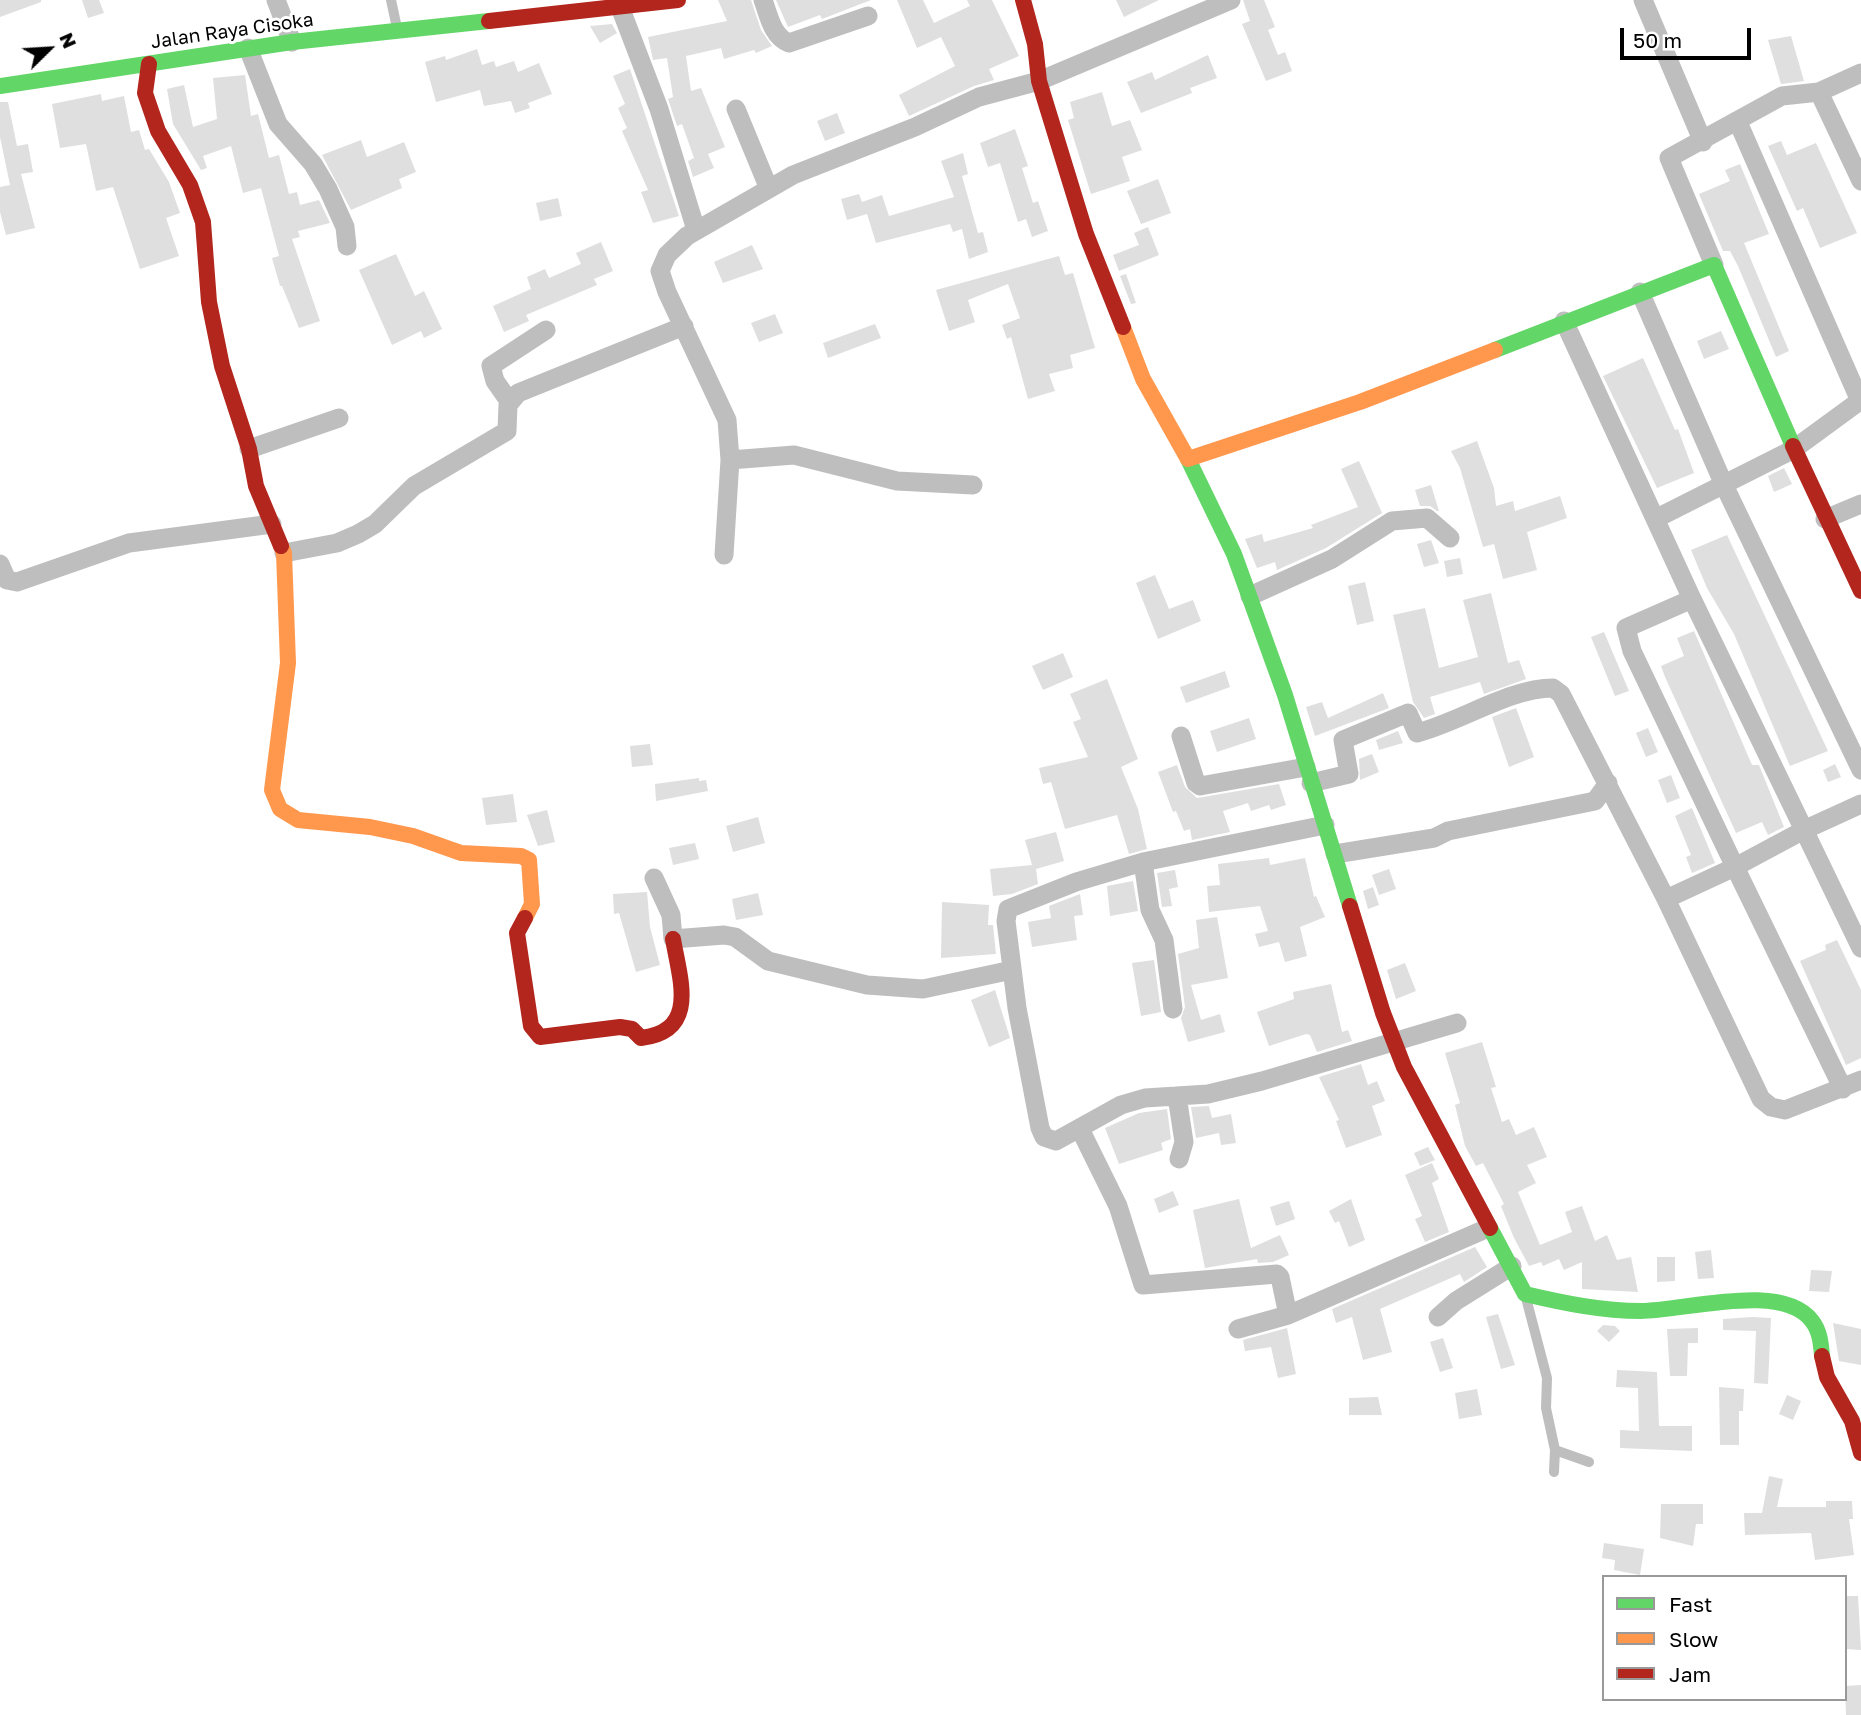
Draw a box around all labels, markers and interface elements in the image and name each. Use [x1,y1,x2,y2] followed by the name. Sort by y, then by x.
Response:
[149,8,315,54] street label: Jalan Raya Cisoka
[14,14,84,84] north arrow
[1623,14,1754,58] scale bar
[1633,27,1682,53] text: 50 m
[55,29,82,52] text: N
[1602,1575,1847,1701] legend
[1669,1591,1712,1617] text: Fast
[1669,1626,1718,1652] text: Slow
[1669,1661,1711,1687] text: Jam

